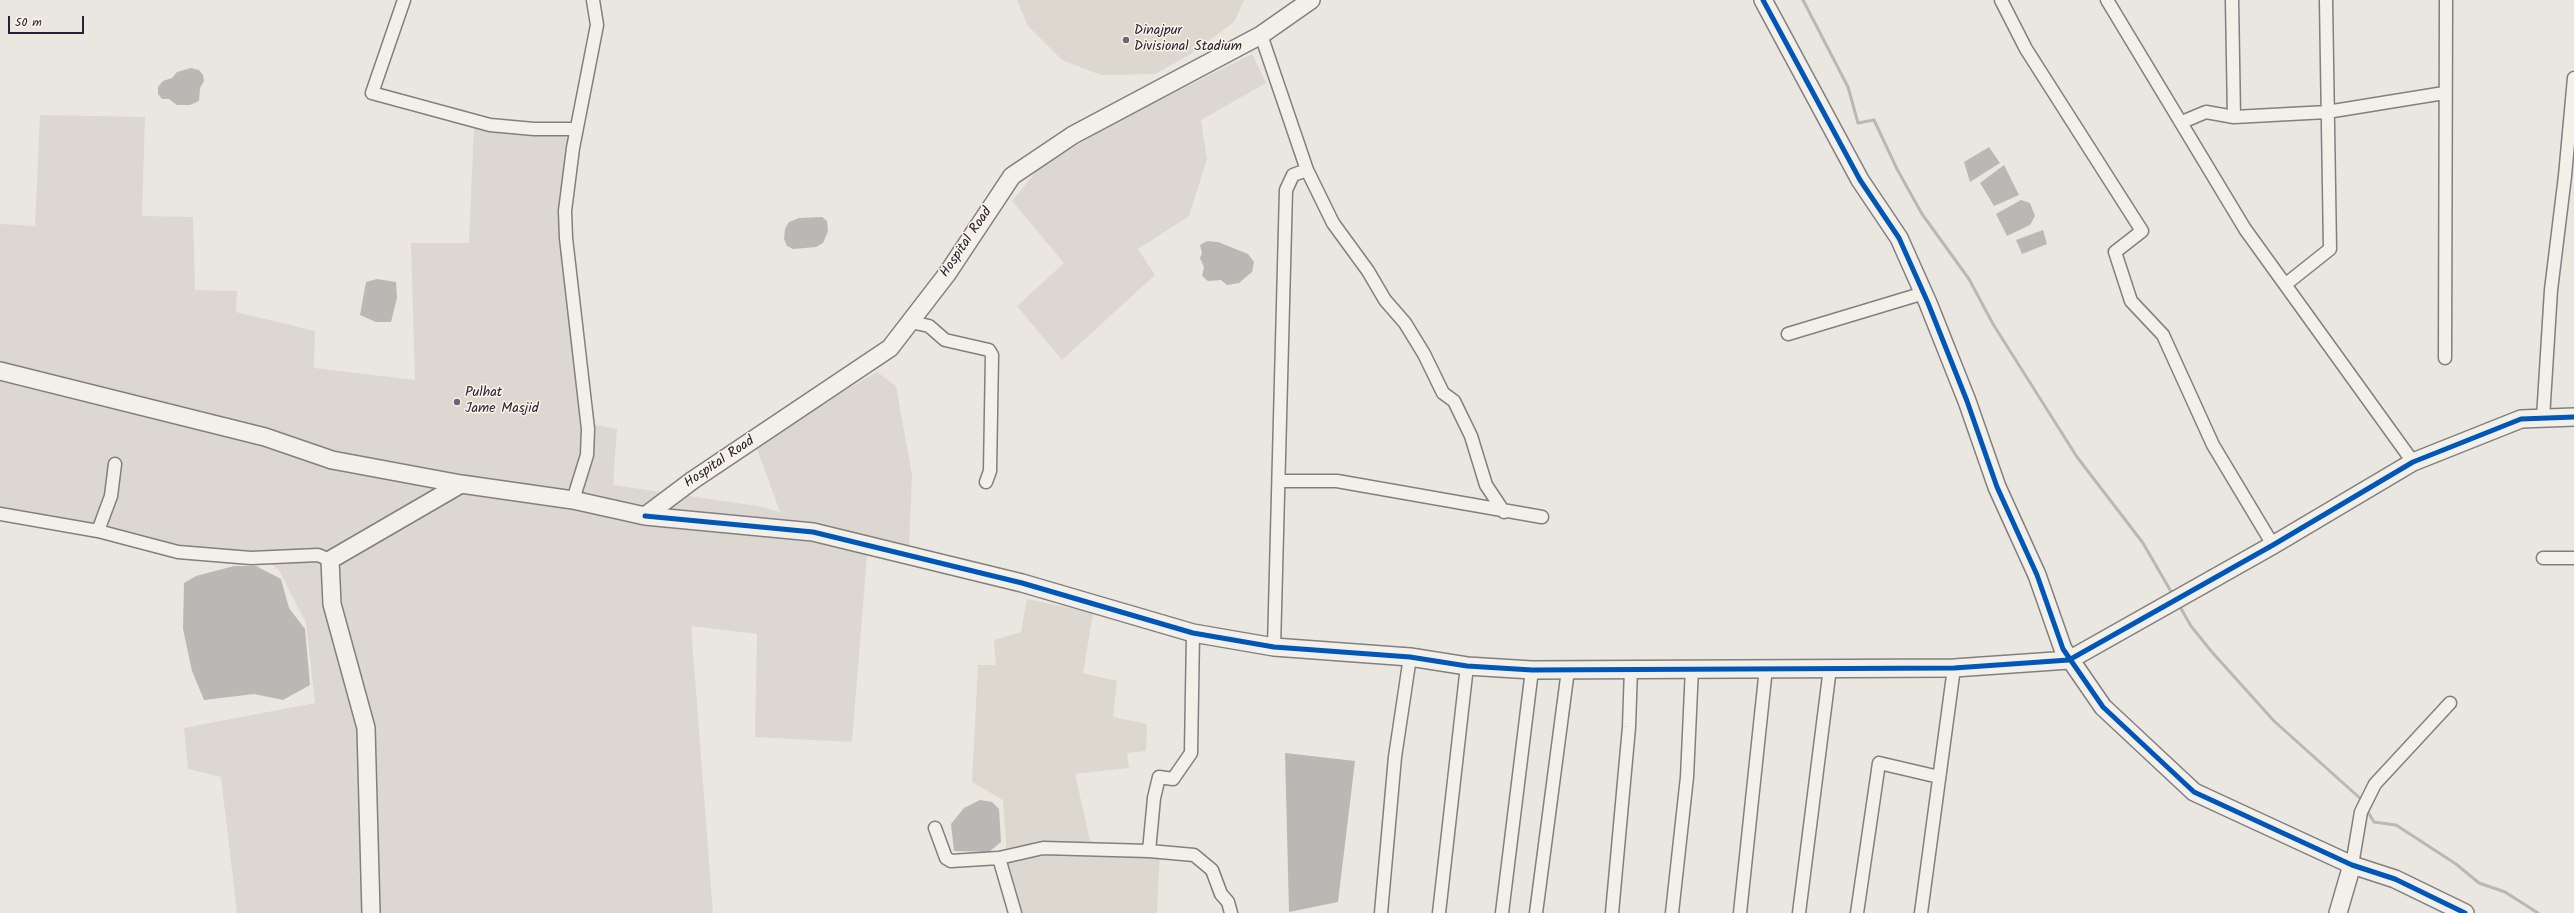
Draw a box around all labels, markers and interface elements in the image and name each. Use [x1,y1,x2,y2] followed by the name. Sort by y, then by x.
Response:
[10,8,86,34] scale bar
[15,13,42,32] text: 50 m
[1134,24,1242,56] place label: Dinajpur Divisional Stadium
[1121,35,1131,45] marker: Dinajpur Divisional Stadium
[937,205,997,281] street label: Hospital Road
[465,386,539,418] place label: Pulhat Jame Masjid
[452,397,462,407] marker: Pulhat Jame Masjid
[682,433,758,493] street label: Hospital Road

